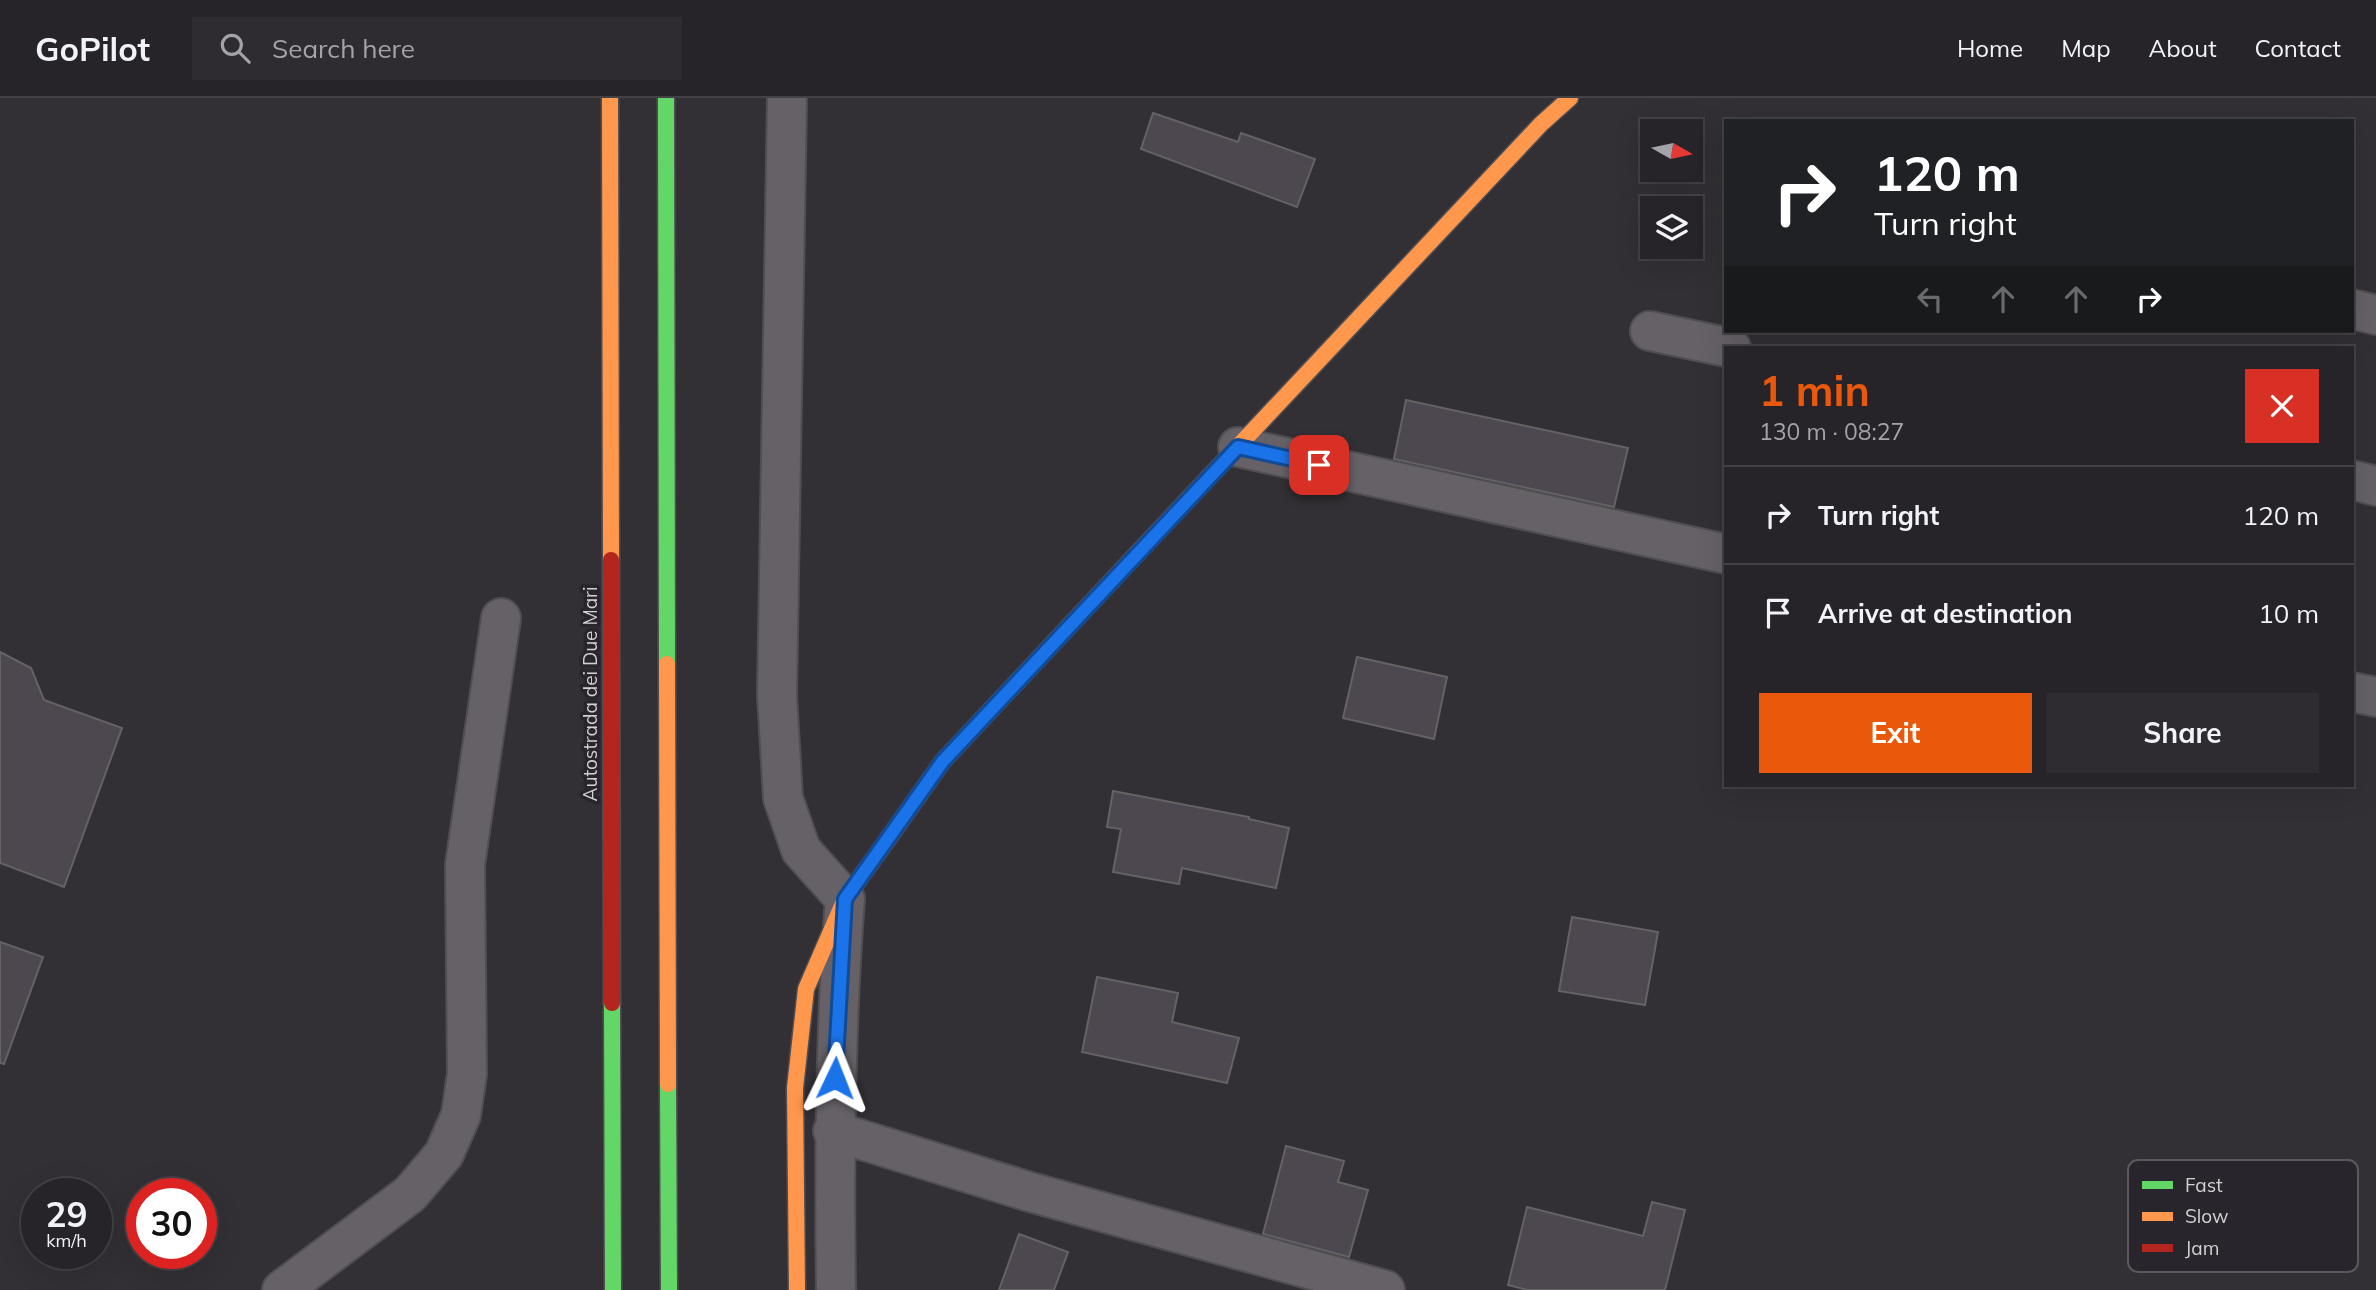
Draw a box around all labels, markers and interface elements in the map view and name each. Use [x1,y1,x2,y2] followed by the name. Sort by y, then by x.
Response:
[192,17,682,80] search box
[35,28,150,69] text: GoPilot
[216,29,254,67] icon: search
[272,32,415,65] text: Search here
[1957,33,2023,63] text: Home
[2061,33,2111,63] text: Map
[2149,33,2217,63] text: About
[2255,33,2341,63] text: Contact
[1640,119,1703,182] north arrow
[1640,119,1703,259] map controls
[1874,142,2020,203] text: 120 m
[1759,147,1850,238] icon: right
[1640,196,1703,259] button: layers
[1874,203,2017,243] text: Turn right
[1911,280,1949,318] icon: left
[1984,280,2022,318] icon: ahead
[2057,280,2095,318] icon: ahead
[2130,280,2168,318] icon: right
[1759,364,1870,417] text: 1 min
[2245,369,2319,443] button: close
[1759,417,1904,446] text: 130 m · 08:27
[1289,435,1349,495] pin
[1300,446,1338,484] icon: arrive
[1759,496,1797,534] icon: right
[1818,499,1939,532] text: Turn right
[2243,499,2319,532] text: 120 m
[578,586,602,802] street label: Autostrada dei Due Mari
[1759,594,1797,632] icon: arrive
[1818,597,2073,630] text: Arrive at destination
[2258,597,2319,630] text: 10 m
[1759,693,2032,773] button: Exit
[2046,693,2319,773] button: Share
[798,1041,872,1115] position arrow
[2128,1160,2358,1272] legend
[2185,1173,2223,1197] text: Fast
[126,1178,217,1269] speed limit sign: 30
[45,1192,88,1236] text: 29
[2185,1204,2229,1228] text: Slow
[46,1229,87,1252] text: km/h
[2185,1236,2219,1260] text: Jam

